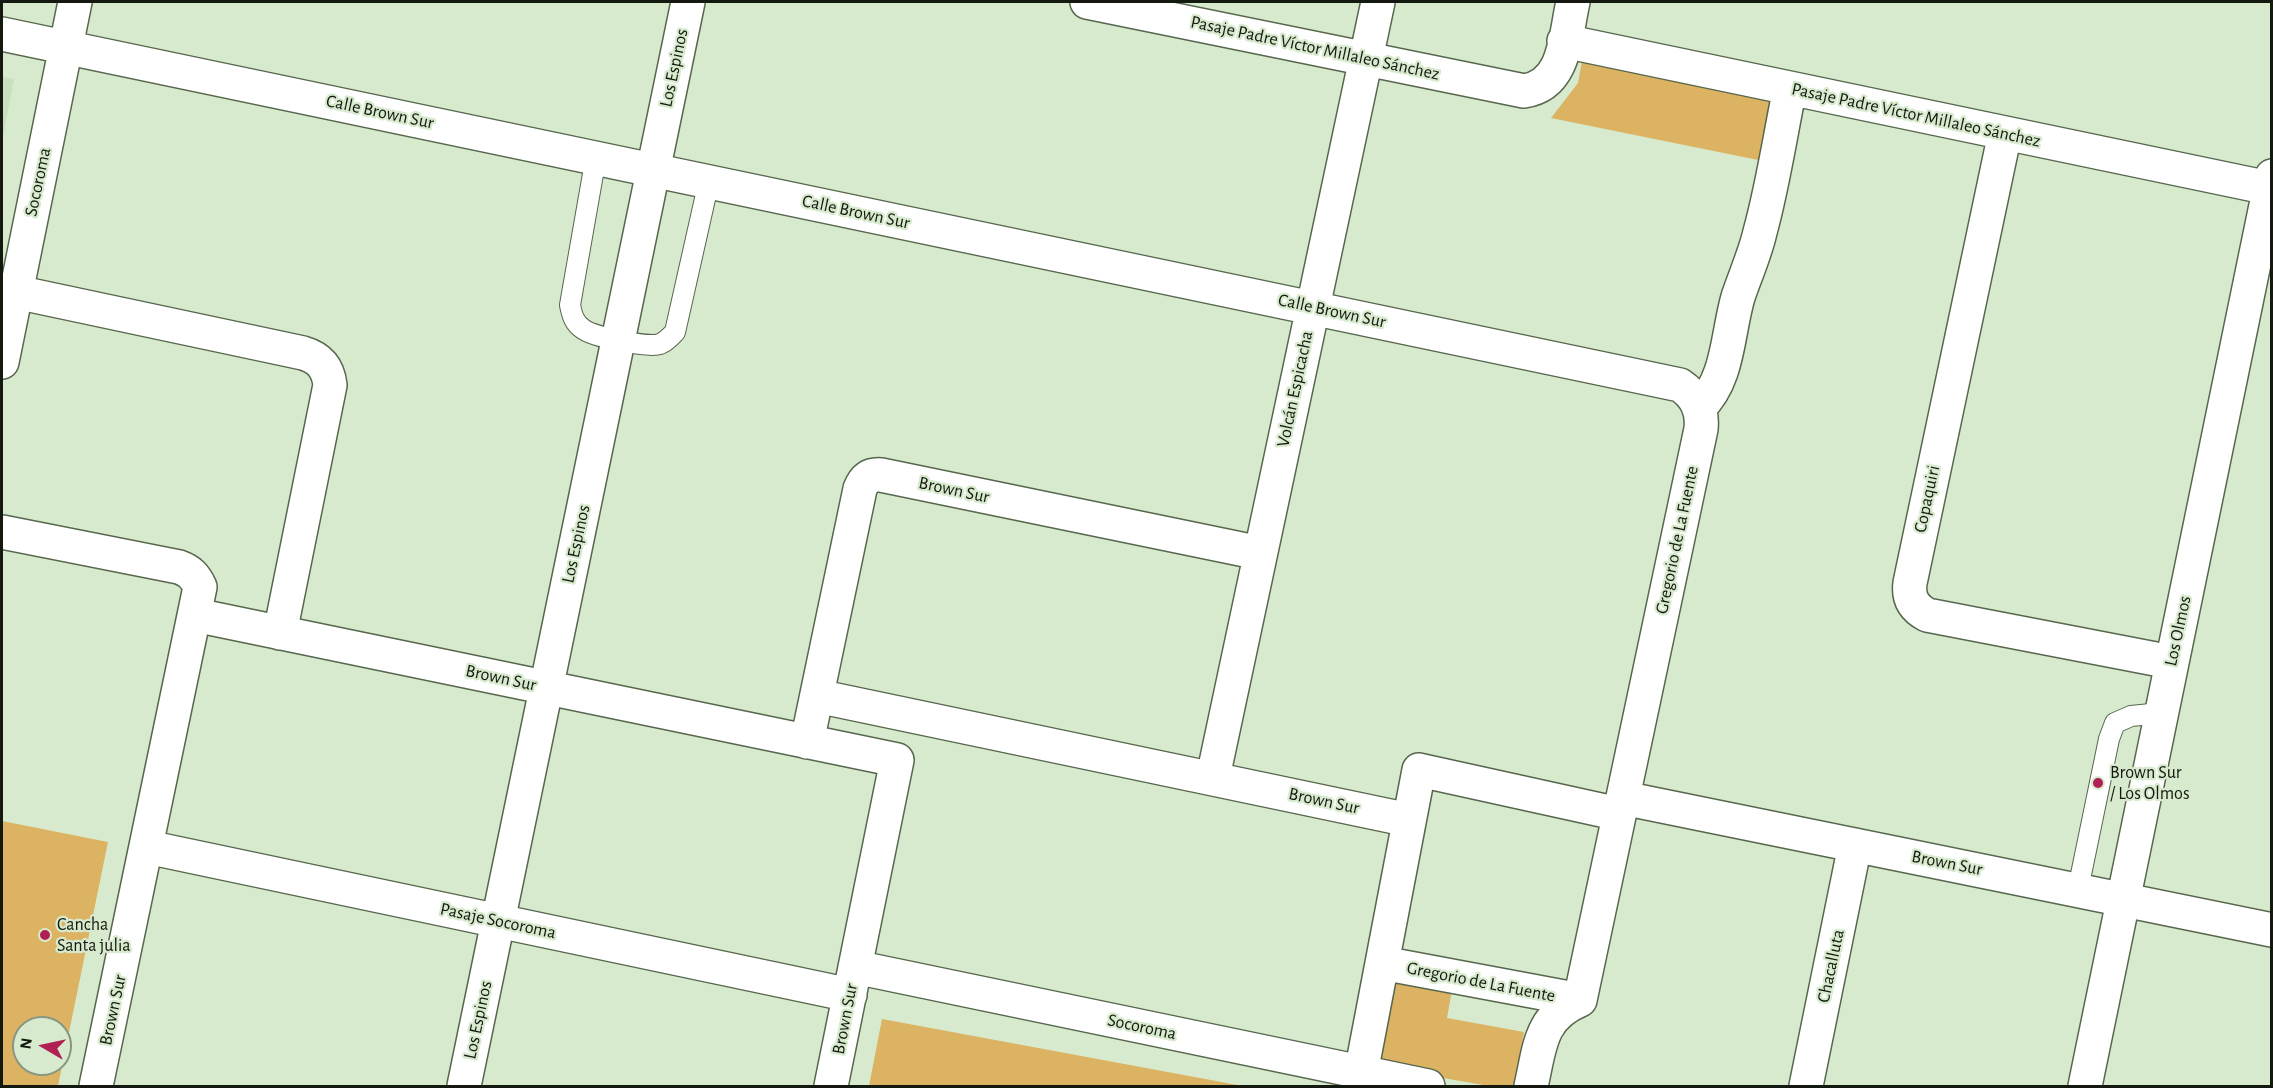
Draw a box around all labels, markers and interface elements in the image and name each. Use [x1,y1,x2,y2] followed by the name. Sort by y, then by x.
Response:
[1189,11,1441,85] street label: Pasaje Padre Víctor Millaleo Sánchez
[655,27,693,109] street label: Los Espinos
[1790,78,2042,152] street label: Pasaje Padre Víctor Millaleo Sánchez
[324,90,436,134] street label: Calle Brown Sur
[20,146,56,218] street label: Socoroma
[800,190,912,234] street label: Calle Brown Sur
[1276,289,1388,333] street label: Calle Brown Sur
[1272,329,1318,449] street label: Volcán Espicacha
[1909,463,1945,535] street label: Copaquiri
[1651,464,1703,616] street label: Gregorio de La Fuente
[917,472,991,508] street label: Brown Sur
[557,503,595,585] street label: Los Espinos
[2160,594,2196,668] street label: Los Olmos
[464,660,538,696] street label: Brown Sur
[2110,762,2190,804] place label: Brown Sur / Los Olmos
[2091,776,2105,790] marker: Brown Sur / Los Olmos
[1287,783,1361,819] street label: Brown Sur
[1910,846,1984,880] street label: Brown Sur
[438,898,558,944] street label: Pasaje Socoroma
[57,914,131,956] place label: Cancha Santa julia
[1813,927,1849,1005] street label: Chacalluta
[38,928,52,942] marker: Cancha Santa julia
[1405,957,1557,1007] street label: Gregorio de La Fuente
[95,973,131,1047] street label: Brown Sur
[459,979,497,1061] street label: Los Espinos
[828,982,862,1056] street label: Brown Sur
[1106,1009,1178,1045] street label: Socoroma
[12,1016,72,1076] north arrow
[17,1037,35,1050] text: N

